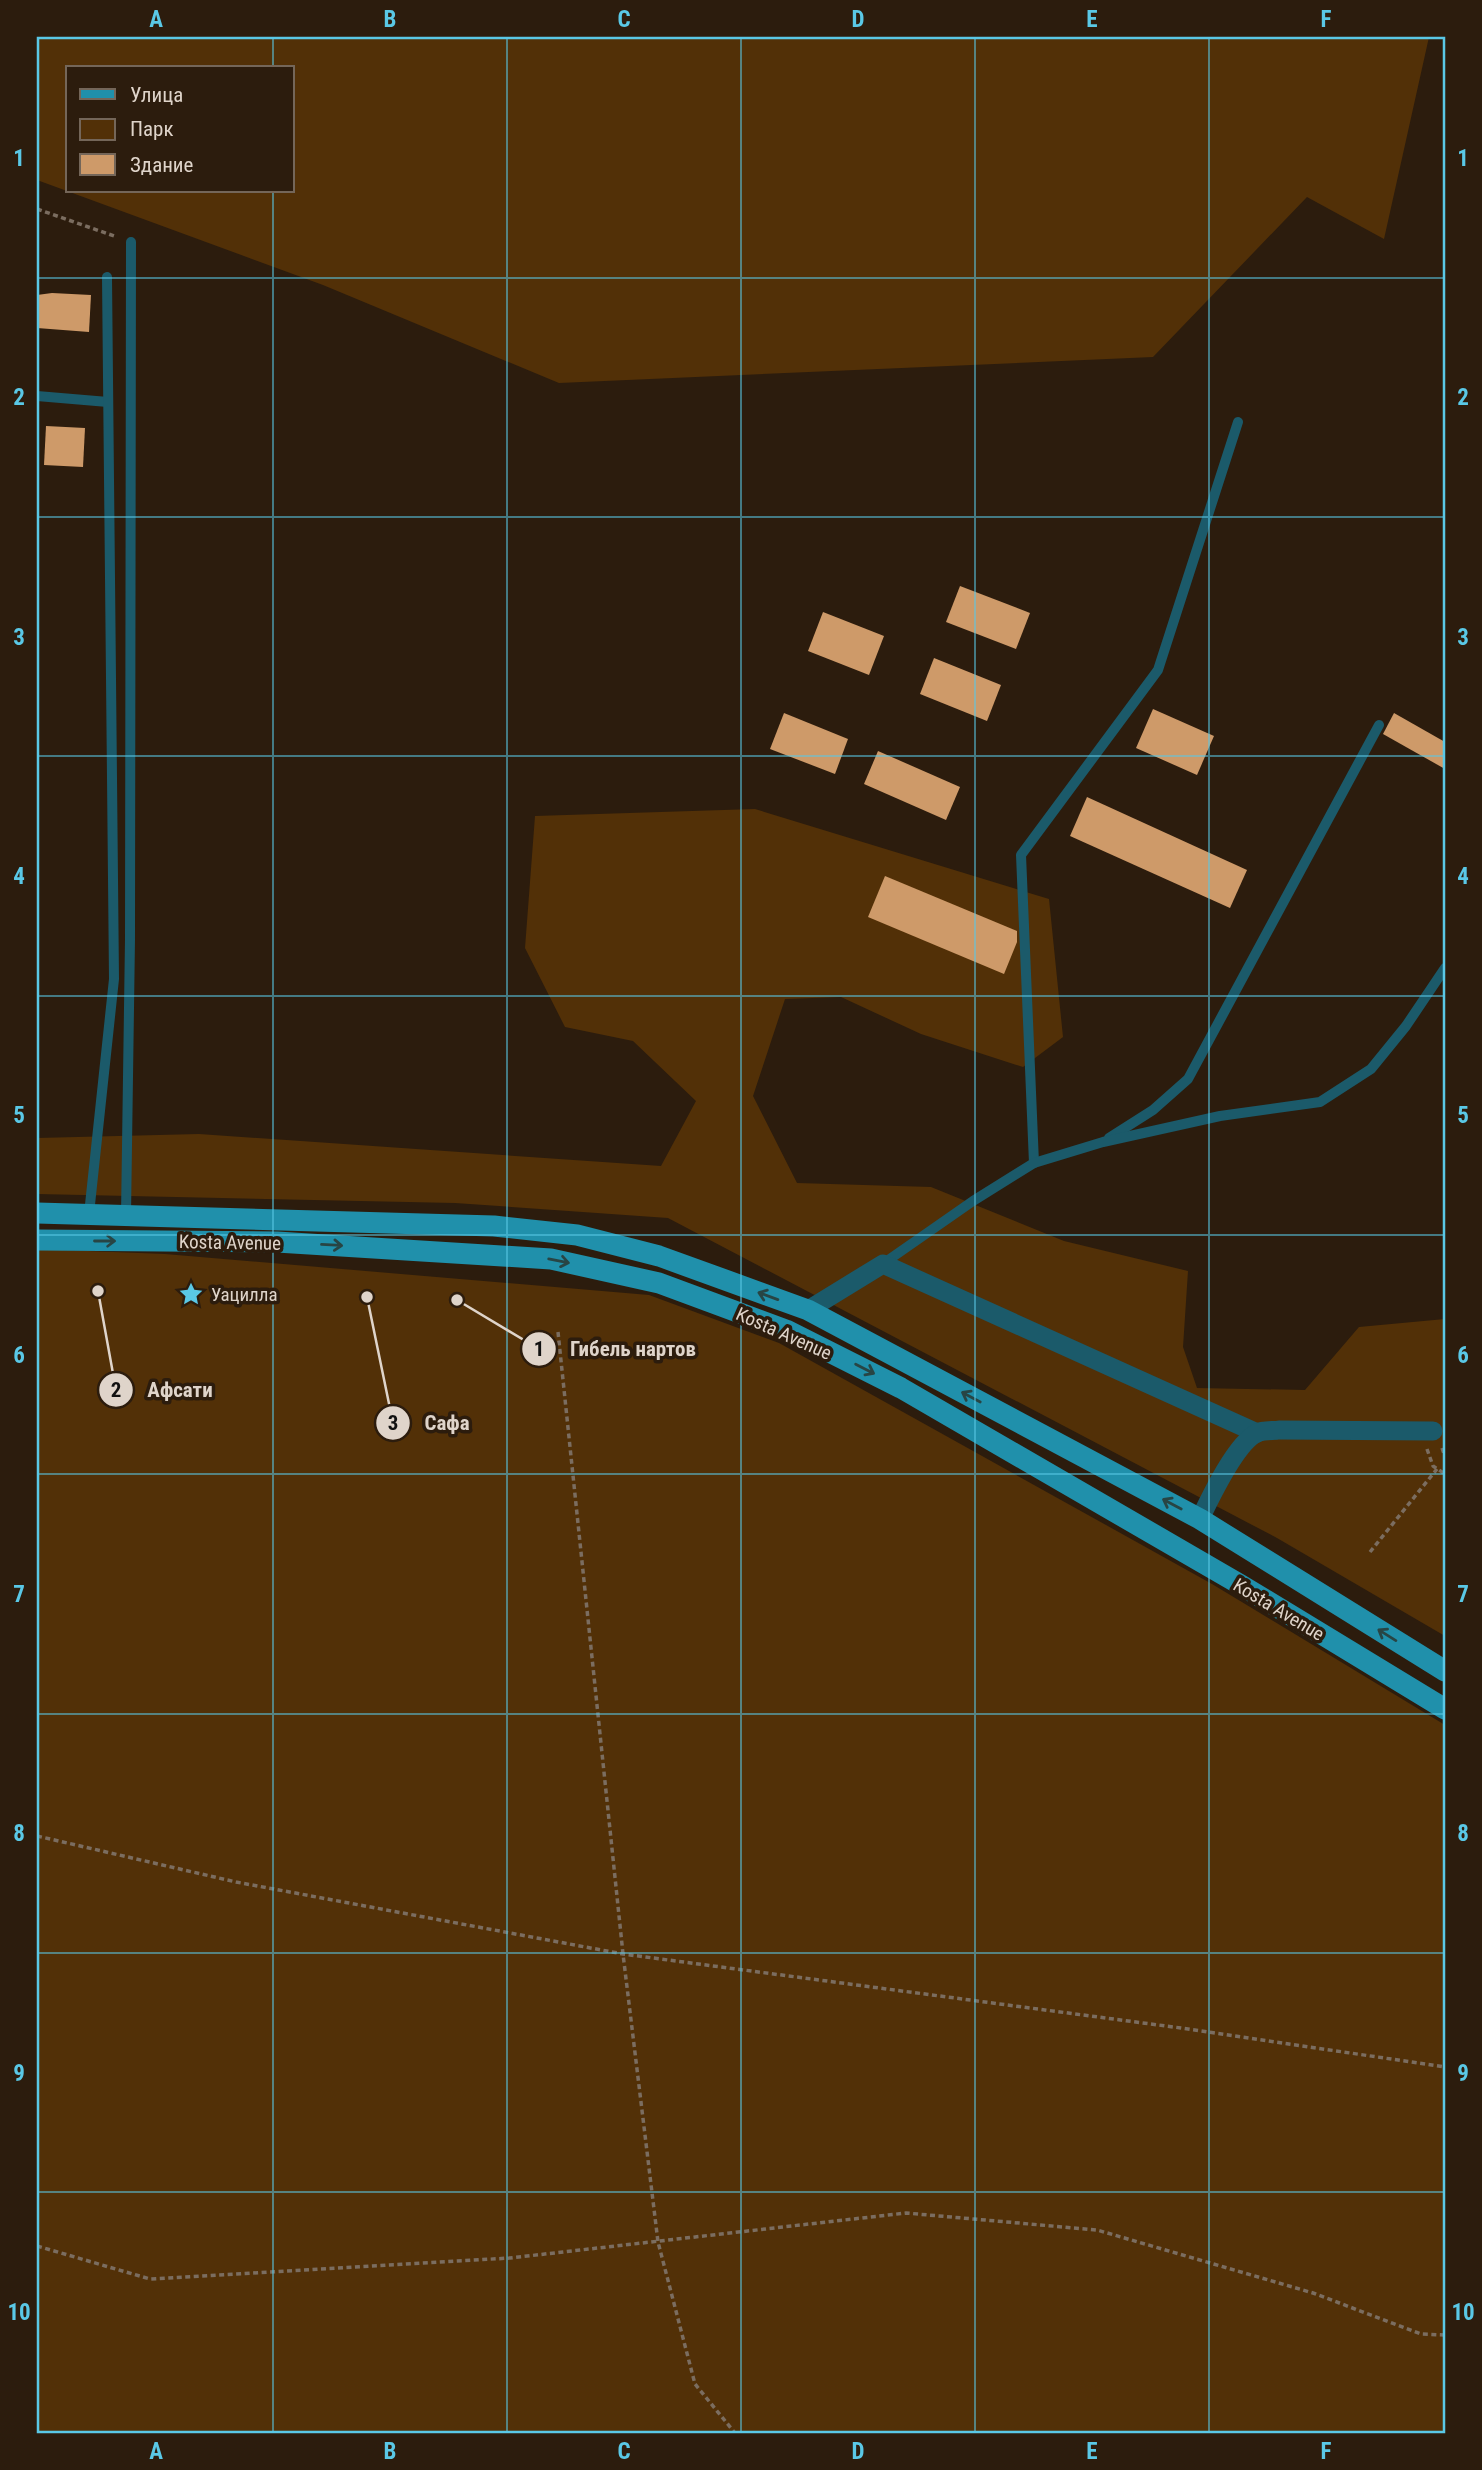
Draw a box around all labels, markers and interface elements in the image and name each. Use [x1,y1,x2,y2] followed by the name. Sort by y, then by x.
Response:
[149,6,163,33] text: A
[384,6,396,33] text: B
[617,6,631,33] text: C
[852,6,865,33] text: D
[1086,6,1098,33] text: E
[1321,6,1332,33] text: F
[66,66,294,192] legend
[130,83,183,107] text: Улица
[130,117,174,141] text: Парк
[13,145,25,172] text: 1
[1457,145,1469,172] text: 1
[130,153,194,177] text: Здание
[13,384,25,411] text: 2
[1457,384,1469,411] text: 2
[13,624,25,651] text: 3
[1457,624,1469,651] text: 3
[13,863,25,890] text: 4
[1457,863,1469,890] text: 4
[13,1102,25,1129] text: 5
[1457,1102,1469,1129] text: 5
[179,1230,281,1255] street label: Kosta Avenue
[93,1234,116,1248] one-way arrow
[321,1239,344,1252] one-way arrow
[547,1254,570,1268] one-way arrow
[177,1280,205,1308] place icon: Уацилла
[211,1283,278,1306] place label: Уацилла
[757,1288,779,1301] one-way arrow
[732,1302,835,1365] street label: Kosta Avenue
[521,1328,710,1370] callout: Гибель нартов
[534,1337,544,1361] text: 1
[570,1337,696,1361] text: Гибель нартов
[13,1342,25,1369] text: 6
[1457,1342,1469,1369] text: 6
[854,1363,874,1377] one-way arrow
[98,1369,226,1411] callout: Афсати
[111,1378,121,1402] text: 2
[147,1378,213,1402] text: Афсати
[961,1390,982,1403] one-way arrow
[376,1402,484,1444] callout: Сафа
[388,1411,398,1435] text: 3
[424,1411,470,1435] text: Сафа
[1162,1497,1183,1510] one-way arrow
[1229,1573,1328,1646] street label: Kosta Avenue
[13,1581,25,1608] text: 7
[1457,1581,1469,1608] text: 7
[1378,1628,1398,1642] one-way arrow
[13,1820,25,1847] text: 8
[1457,1820,1469,1847] text: 8
[13,2060,25,2087] text: 9
[1457,2060,1469,2087] text: 9
[7,2299,31,2326] text: 10
[1451,2299,1475,2326] text: 10
[149,2438,163,2465] text: A
[384,2438,396,2465] text: B
[617,2438,631,2465] text: C
[852,2438,865,2465] text: D
[1086,2438,1098,2465] text: E
[1321,2438,1332,2465] text: F

